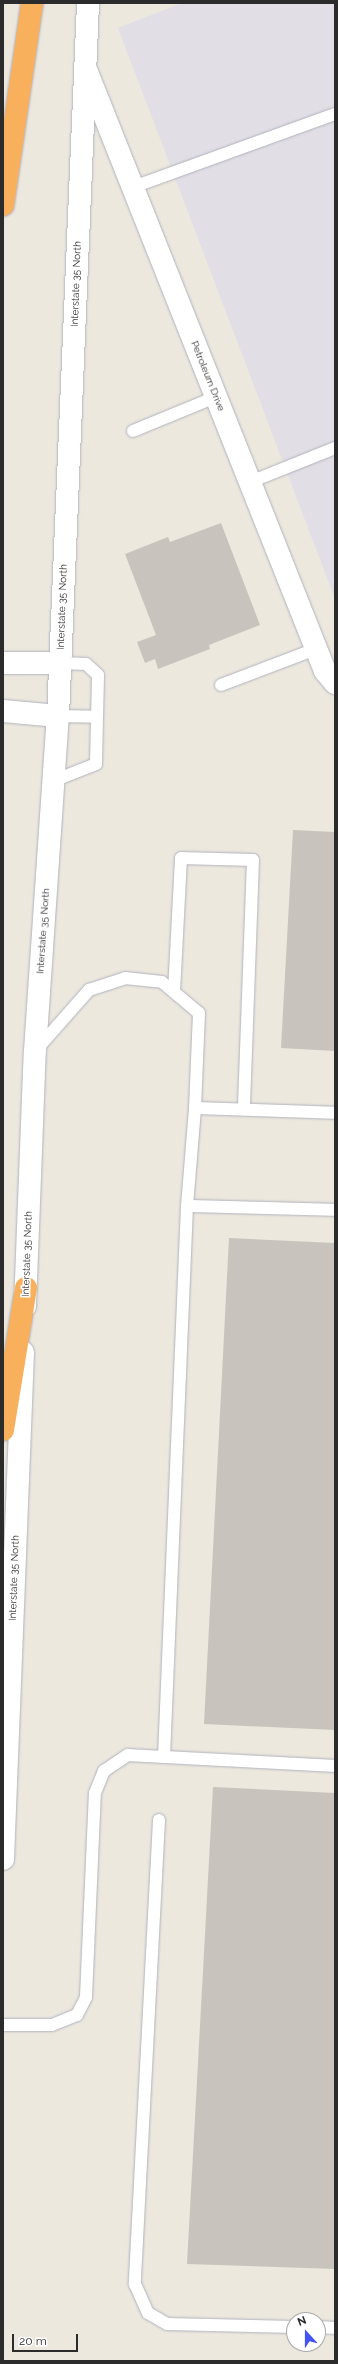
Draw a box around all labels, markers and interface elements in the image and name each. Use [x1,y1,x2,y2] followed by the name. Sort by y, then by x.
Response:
[69,241,83,327] street label: Interstate 35 North
[188,339,228,413] street label: Petroleum Drive
[55,564,69,650] street label: Interstate 35 North
[34,888,52,974] street label: Interstate 35 North
[20,1211,34,1297] street label: Interstate 35 North
[7,1535,21,1621] street label: Interstate 35 North
[286,2312,326,2352] north arrow
[296,2314,308,2329] text: N
[14,2326,80,2352] scale bar
[19,2334,47,2348] text: 20 m

